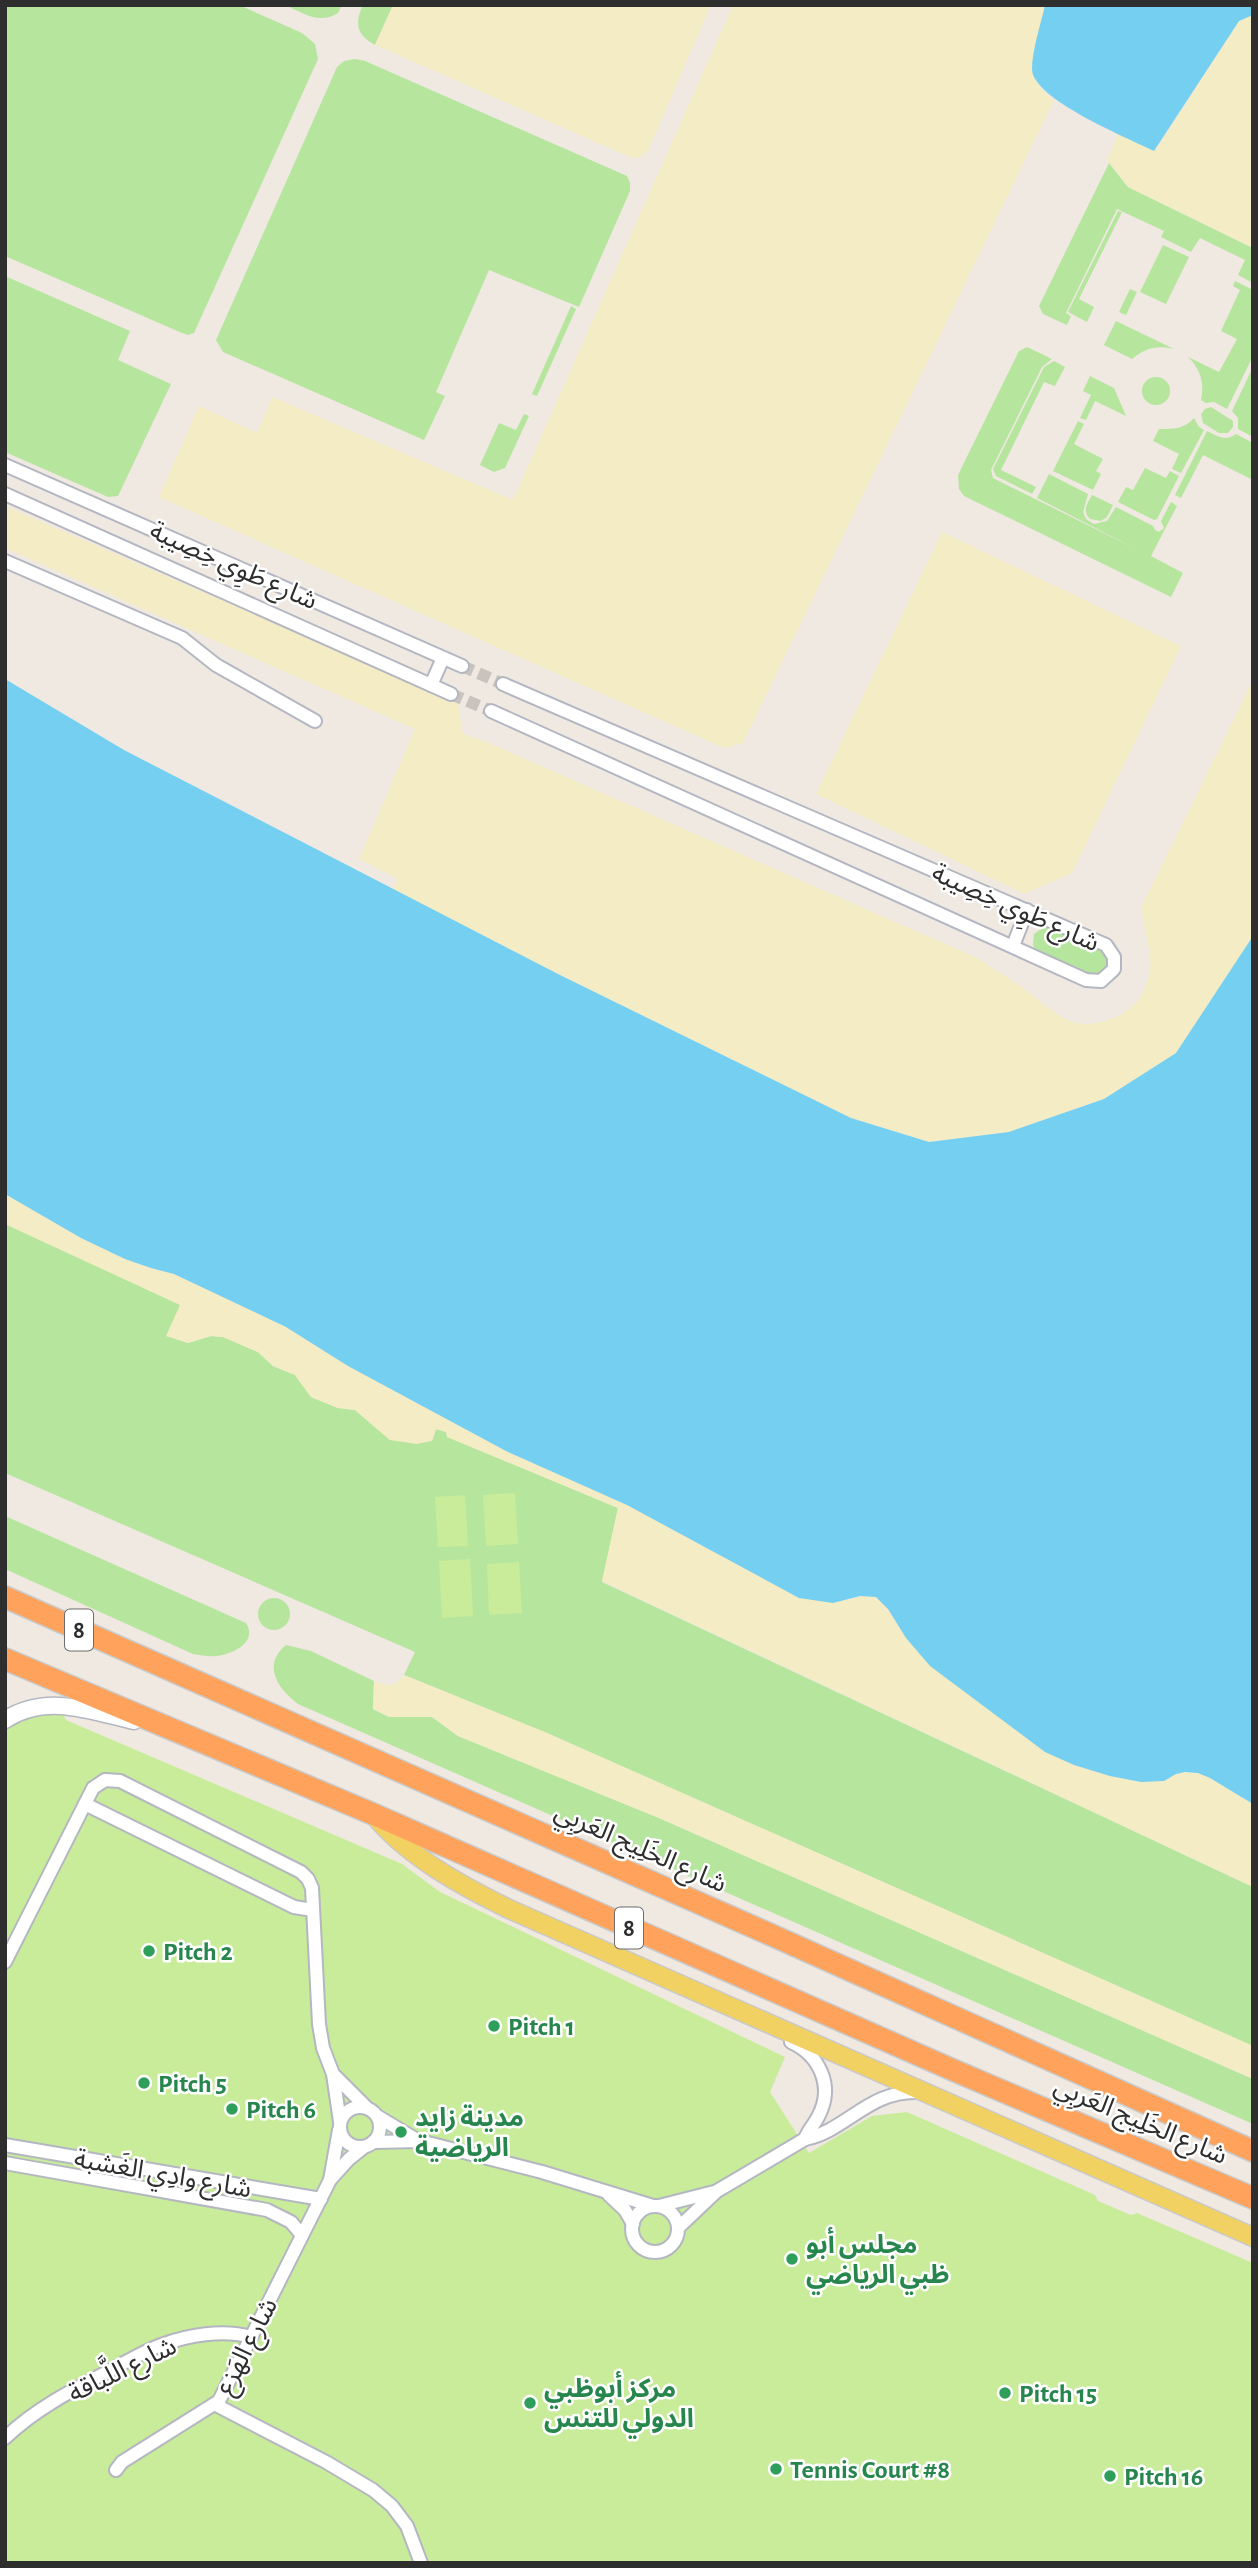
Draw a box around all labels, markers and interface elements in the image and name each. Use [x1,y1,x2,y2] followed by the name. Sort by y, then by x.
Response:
[143,517,321,620] street label: شارع طَوِي خِصِيبة
[925,859,1103,962] street label: شارع طَوِي خِصِيبة
[65,1610,93,1650] road number: 8
[548,1798,731,1903] street label: شارع الخَلِيج العَربِي
[615,1908,643,1949] road number: 8
[163,1939,233,1965] place label: Pitch 2
[141,1943,157,1959] marker: Pitch 2
[508,2014,575,2040] place label: Pitch 1
[486,2018,502,2034] marker: Pitch 1
[158,2071,227,2097] place label: Pitch 5
[1048,2072,1231,2175] street label: شارع الخَلِيج العَربِي
[136,2075,152,2091] marker: Pitch 5
[246,2097,316,2123] place label: Pitch 6
[224,2101,240,2117] marker: Pitch 6
[415,2104,524,2162] place label: مدينة زايد الرياضية
[393,2124,409,2140] marker: مدينة زايد الرياضية
[71,2144,254,2208] street label: شارع وادِي الغَشبة
[806,2227,949,2295] place label: مجلس أبو ظبي الرياضي
[784,2251,800,2267] marker: مجلس أبو ظبي الرياضي
[212,2294,287,2401] street label: شارع الهَزع
[60,2324,183,2412] street label: شارع اللَّباقة
[544,2371,694,2439] place label: مركز أبوظبي الدولي للتنس
[1019,2381,1097,2407] place label: Pitch 15
[997,2385,1013,2401] marker: Pitch 15
[522,2395,538,2411] marker: مركز أبوظبي الدولي للتنس
[790,2457,950,2483] place label: Tennis Court #8
[768,2461,784,2477] marker: Tennis Court #8
[1124,2464,1203,2490] place label: Pitch 16
[1102,2468,1118,2484] marker: Pitch 16

